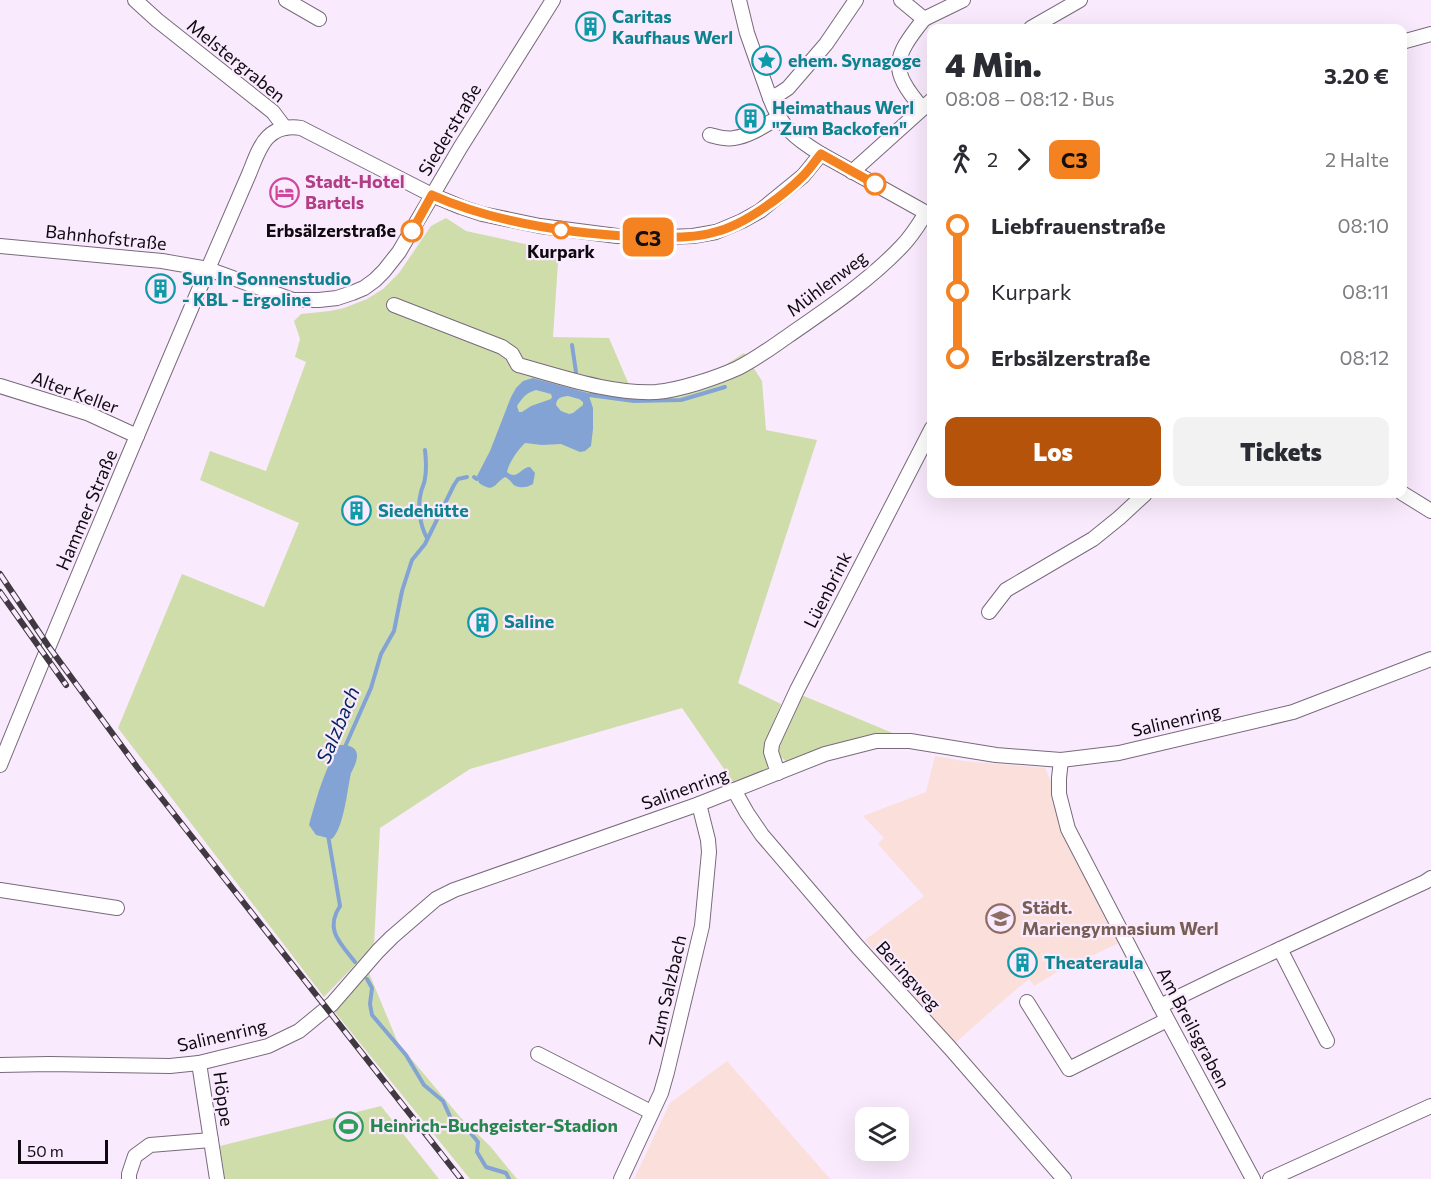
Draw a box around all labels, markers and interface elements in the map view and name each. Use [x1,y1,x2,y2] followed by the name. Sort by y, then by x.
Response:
[612,5,733,48] place label: Caritas Kaufhaus Werl
[575,11,607,43] building icon: Caritas Kaufhaus Werl
[183,14,290,107] street label: Melstergraben
[945,43,1042,84] text: 4 Min.
[751,45,783,77] place icon: ehem. Synagoge
[788,49,921,71] place label: ehem. Synagoge
[1324,62,1389,89] text: 3.20 €
[413,79,485,180] street label: Siederstraße
[945,86,1115,110] text: 08:08 – 08:12 · Bus
[772,96,914,139] place label: Heimathaus Werl "Zum Backofen"
[735,102,767,134] building icon: Heimathaus Werl "Zum Backofen"
[945,143,978,176] icon: walk
[1007,143,1040,176] icon: forward
[987,147,998,171] text: 2
[1061,147,1088,172] text: C3
[1325,147,1389,171] text: 2 Halte
[305,170,405,213] place label: Stadt-Hotel Bartels
[864,173,886,195] unlabelled marker
[268,176,300,208] hotel icon: Stadt-Hotel Bartels
[991,212,1166,239] text: Liebfrauenstraße
[1337,213,1389,237] text: 08:10
[621,218,675,256] line badge: C3
[266,219,396,241] place label: Erbsälzerstraße
[44,220,168,254] street label: Bahnhofstraße
[401,220,423,242] marker: Erbsälzerstraße
[552,221,570,239] marker: Kurpark
[635,225,661,250] text: C3
[527,240,596,262] place label: Kurpark
[782,246,871,321] street label: Mühlenweg
[182,267,351,310] place label: Sun In Sonnenstudio - KBL - Ergoline
[145,273,177,305] building icon: Sun In Sonnenstudio - KBL - Ergoline
[991,278,1072,305] text: Kurpark
[1342,279,1389,303] text: 08:11
[991,344,1150,371] text: Erbsälzerstraße
[1339,345,1389,369] text: 08:12
[29,366,122,418] street label: Alter Keller
[945,417,1161,486] button: Los
[1173,417,1389,486] button: Tickets
[51,446,121,573] street label: Hammer Straße
[341,495,373,527] building icon: Siedehütte
[378,499,469,521] place label: Siedehütte
[799,547,856,631] street label: Lüenbrink
[467,606,499,638] building icon: Saline
[504,610,554,632] place label: Saline
[310,683,364,767] water label: Salzbach
[1129,699,1223,741] street label: Salinenring
[638,762,731,814] street label: Salinenring
[1022,896,1219,939] place label: Städt. Mariengymnasium Werl
[985,902,1017,934] school or university icon: Städt. Mariengymnasium Werl
[643,933,691,1049] street label: Zum Salzbach
[872,936,946,1015] street label: Beringweg
[1007,947,1039,979] building icon: Theateraula
[1044,951,1143,973] place label: Theateraula
[1153,963,1235,1092] street label: Am Breilsgraben
[175,1014,269,1056] street label: Salinenring
[209,1070,239,1128] street label: Höppe
[855,1107,909,1161] map controls
[855,1107,909,1161] button: layers
[333,1110,365,1142] sports icon: Heinrich-Buchgeister-Stadion
[370,1114,618,1136] place label: Heinrich-Buchgeister-Stadion
[18,1137,108,1164] scale bar
[27,1141,64,1160] text: 50 m

